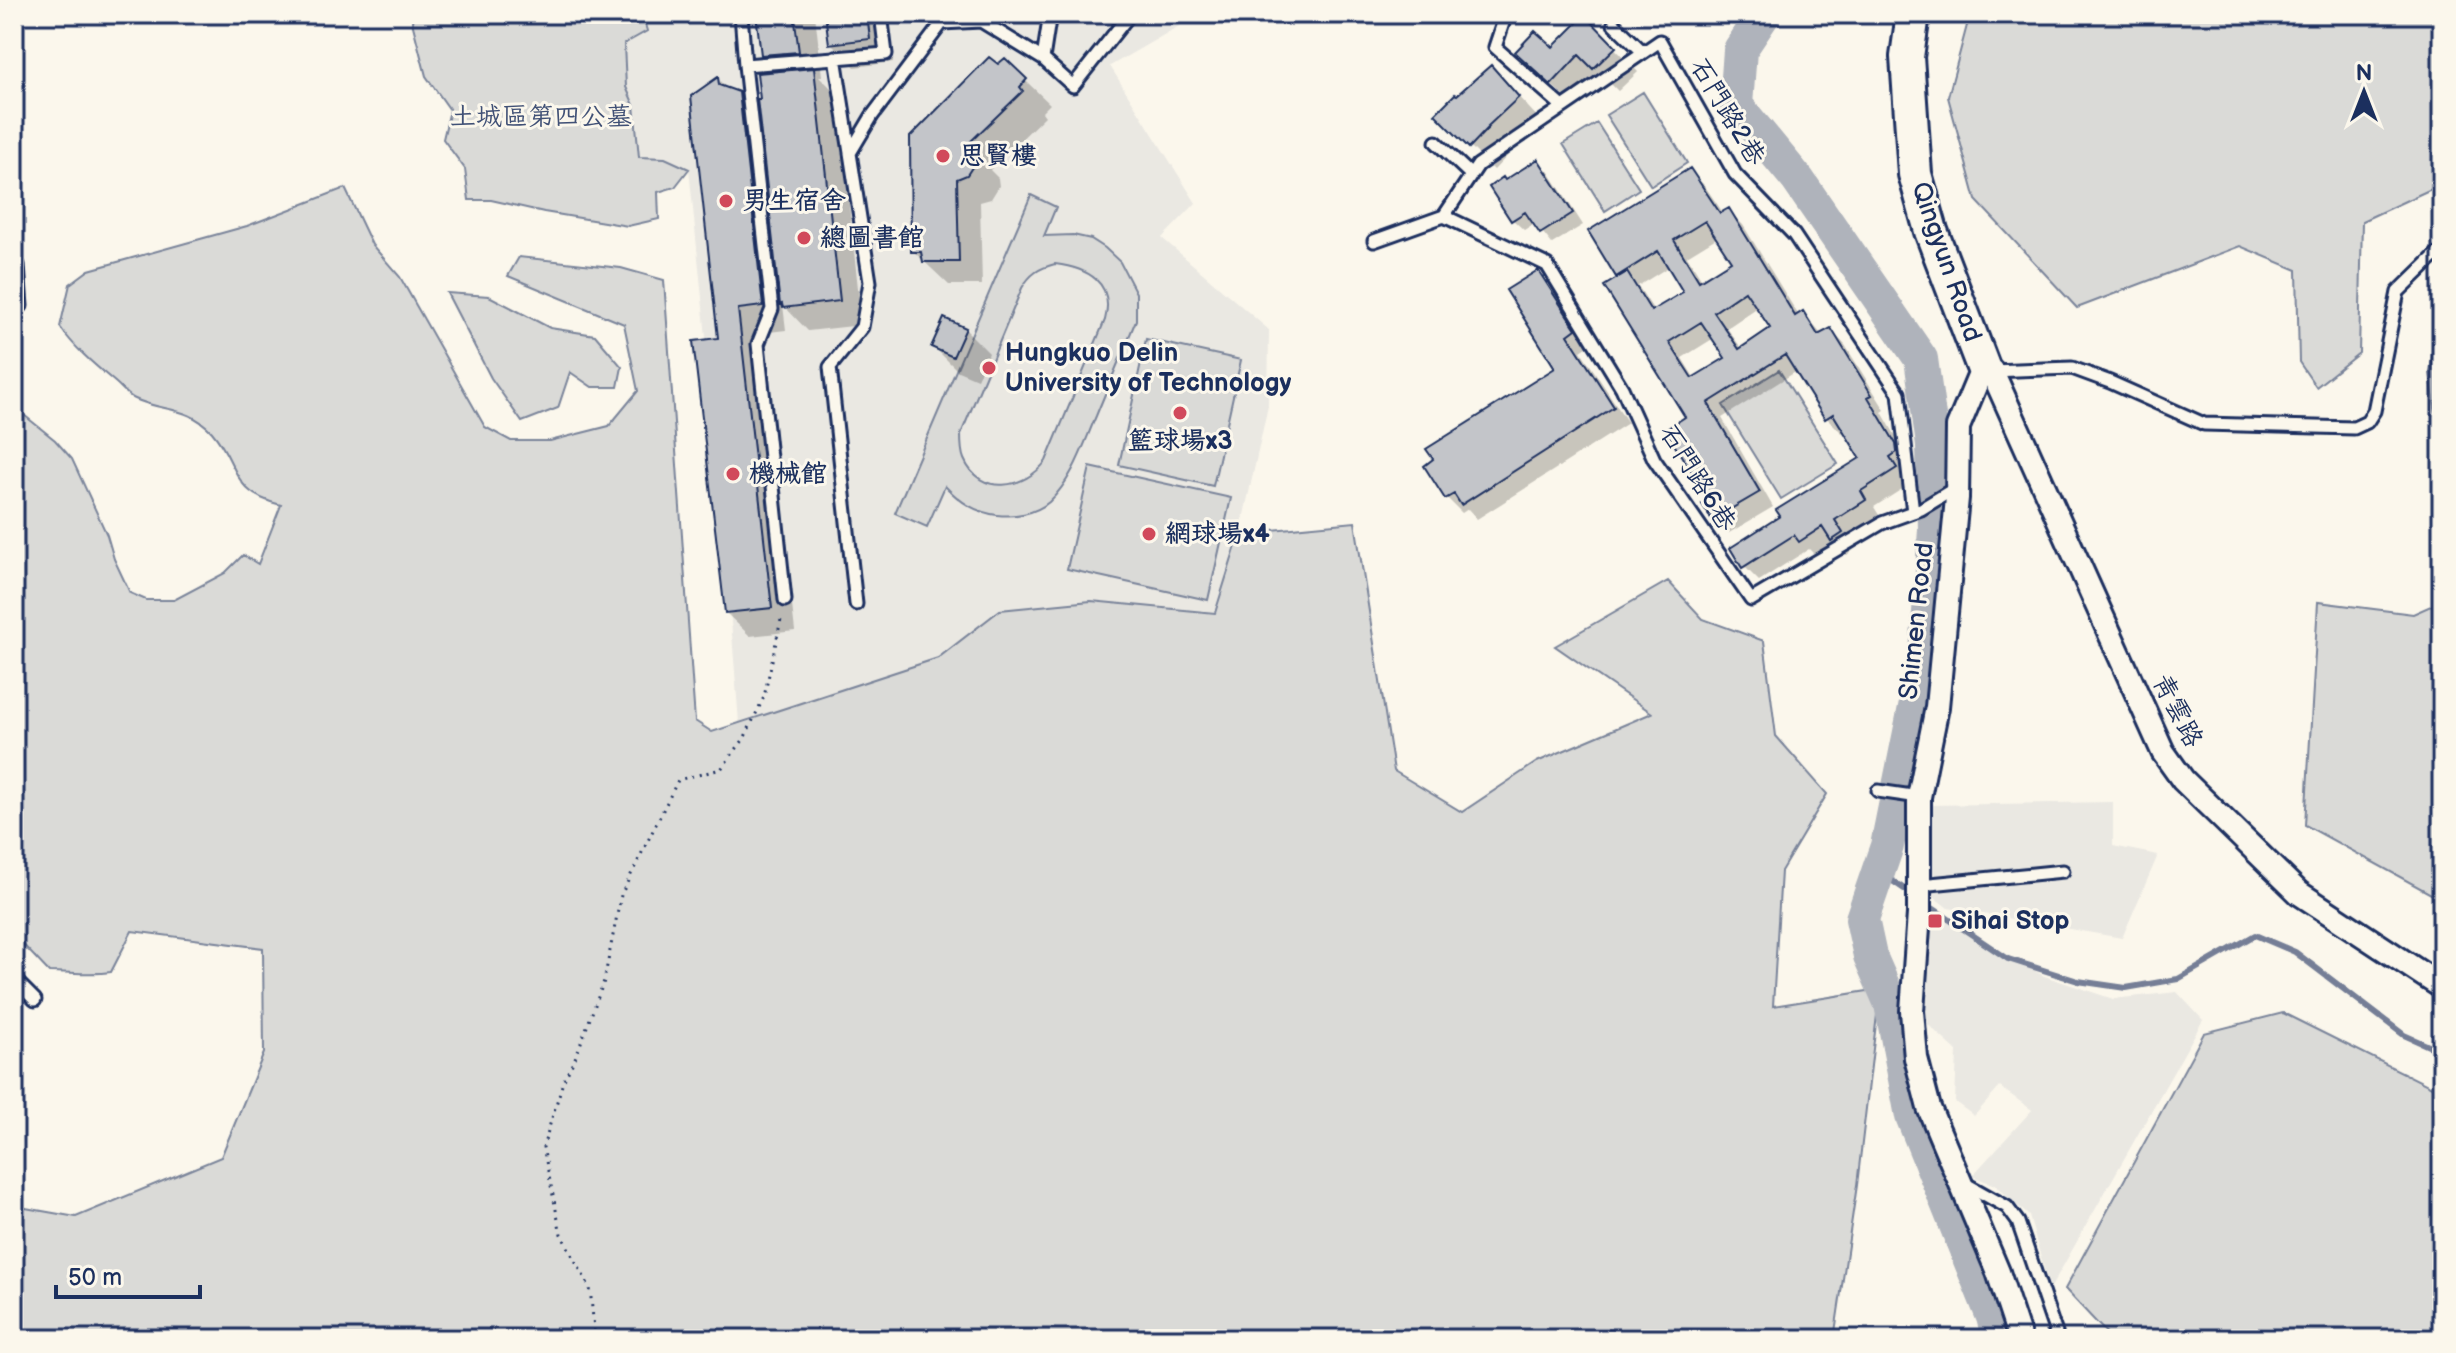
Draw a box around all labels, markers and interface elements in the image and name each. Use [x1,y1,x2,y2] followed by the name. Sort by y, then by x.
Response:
[2324,52,2404,132] north arrow
[1683,53,1771,171] street label: 石門路2巷
[2356,60,2372,87] text: N
[450,102,632,133] park label: 土城區第四公墓
[959,141,1037,172] place label: 思賢樓
[934,147,952,165] marker: 思賢樓
[1904,178,1988,346] street label: Qingyun Road
[742,186,846,217] place label: 男生宿舍
[717,192,735,210] marker: 男生宿舍
[820,223,924,254] place label: 總圖書館
[795,229,813,247] marker: 總圖書館
[1005,338,1292,399] place label: Hungkuo Delin University of Technology
[980,359,998,377] marker: Hungkuo Delin University of Technology
[1171,404,1189,422] marker: 籃球場x3
[1652,419,1742,537] street label: 石門路6巷
[1128,426,1232,457] place label: 籃球場x3
[749,459,827,490] place label: 機械館
[724,465,742,483] marker: 機械館
[1165,519,1270,550] place label: 網球場x4
[1140,525,1158,543] marker: 網球場x4
[1893,541,1941,701] street label: Shimen Road
[2145,669,2209,753] street label: 青雲路
[1951,906,2070,937] place label: Sihai Stop
[1926,912,1944,930] marker: Sihai Stop
[56,1249,200,1299] scale bar
[68,1263,122,1292] text: 50 m

